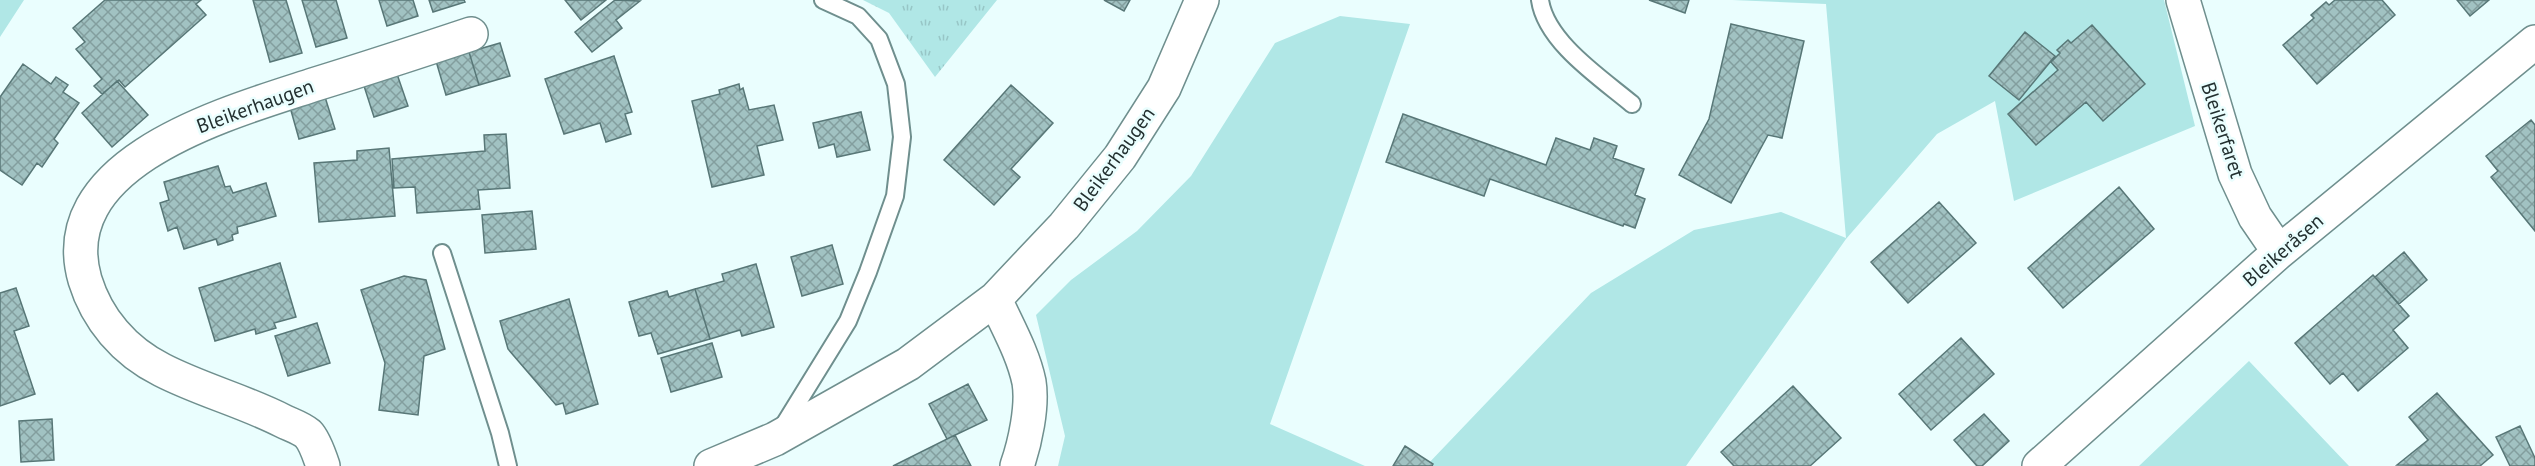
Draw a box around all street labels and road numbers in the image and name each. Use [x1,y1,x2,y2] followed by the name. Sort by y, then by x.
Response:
[193,73,317,139] street label: Bleikerhaugen
[2195,79,2251,181] street label: Bleikerfaret
[1067,102,1161,216] street label: Bleikerhaugen
[2237,208,2329,292] street label: Bleikeråsen

